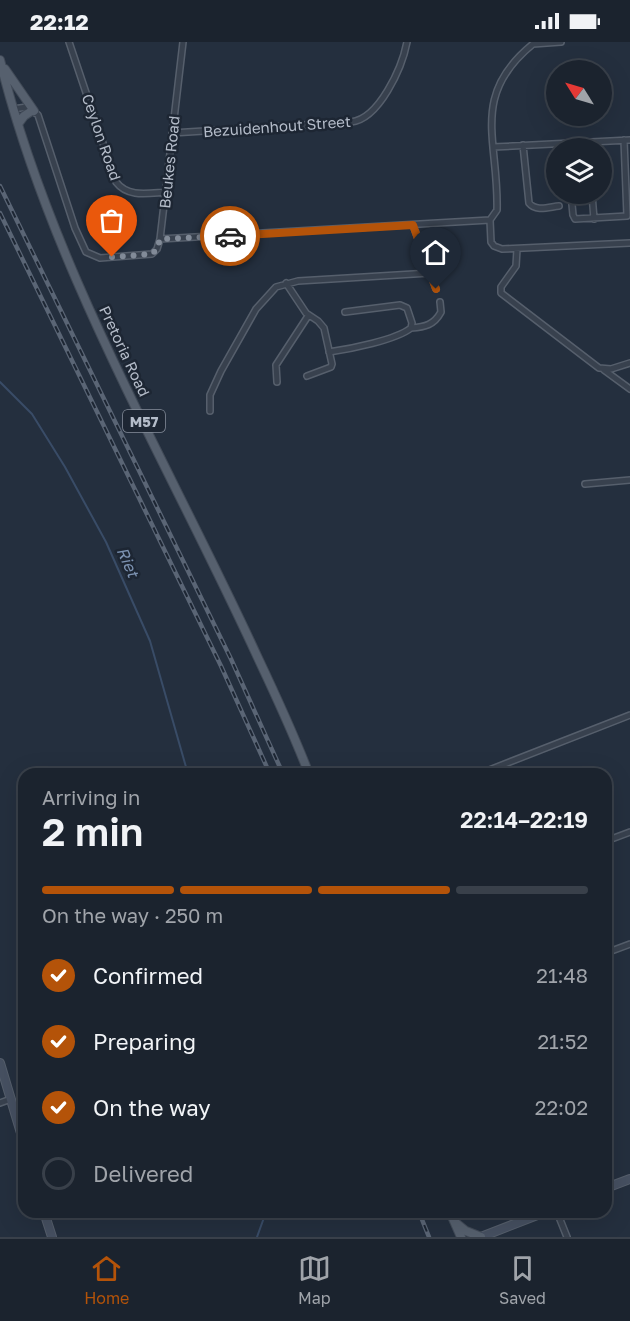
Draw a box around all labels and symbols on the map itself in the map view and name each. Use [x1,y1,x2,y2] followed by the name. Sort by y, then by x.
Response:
[546,60,612,126] north arrow
[79,91,125,183] street label: Ceylon Road
[202,112,352,140] street label: Bezuidenhout Street
[155,115,183,209] street label: Beukes Road
[86,195,137,257] pin
[200,206,260,266] courier
[410,227,461,289] pin
[96,303,154,399] street label: Pretoria Road
[123,410,165,432] road number: M57
[113,544,144,582] water label: Riet

